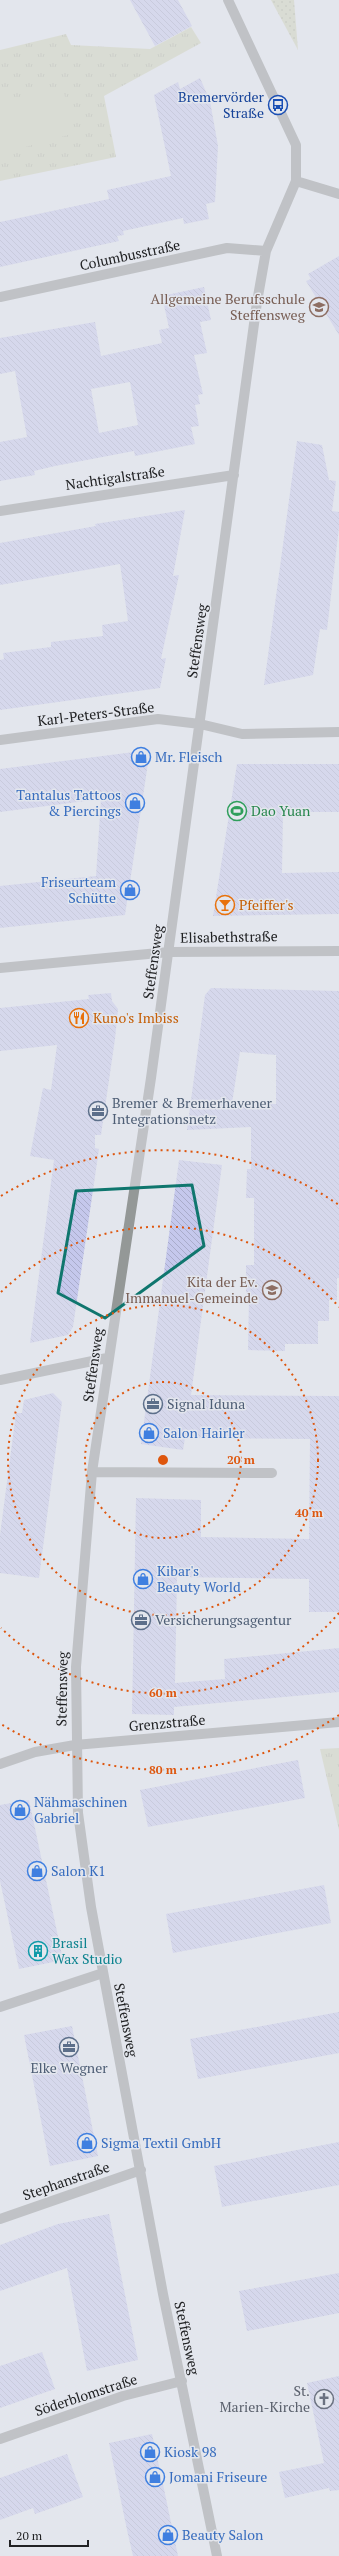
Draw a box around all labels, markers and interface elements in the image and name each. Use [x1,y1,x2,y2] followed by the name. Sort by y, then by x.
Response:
[178,87,265,122] place label: Bremervörder Straße
[267,94,289,116] bus stop icon: Bremervörder Straße
[78,235,182,274] street label: Columbusstraße
[150,289,306,324] place label: Allgemeine Berufsschule Steffensweg
[308,296,330,318] school or university icon: Allgemeine Berufsschule Steffensweg
[64,461,166,494] street label: Nachtigalstraße
[182,602,211,679] street label: Steffensweg
[37,697,155,730] street label: Karl-Peters-Straße
[130,746,152,768] shop icon: Mr. Fleisch
[155,747,223,766] place label: Mr. Fleisch
[16,785,121,820] place label: Tantalus Tattoos & Piercings
[124,792,146,814] shop icon: Tantalus Tattoos & Piercings
[226,800,248,822] sports icon: Dao Yuan
[251,801,311,820] place label: Dao Yuan
[41,872,116,907] place label: Friseurteam Schütte
[119,879,141,901] shop icon: Friseurteam Schütte
[214,894,236,916] bar icon: Pfeiffer's
[239,895,294,914] place label: Pfeiffer's
[138,923,167,1000] street label: Steffensweg
[180,926,278,947] street label: Elisabethstraße
[68,1007,90,1029] restaurant icon: Kuno's Imbiss
[93,1008,179,1027] place label: Kuno's Imbiss
[112,1093,273,1128] place label: Bremer & Bremerhavener Integrationsnetz
[87,1100,109,1122] office icon: Bremer & Bremerhavener Integrationsnetz
[125,1272,258,1307] place label: Kita der Ev. Immanuel-Gemeinde
[261,1279,283,1301] school or university icon: Kita der Ev. Immanuel-Gemeinde
[78,1326,107,1403] street label: Steffensweg
[142,1393,164,1415] office icon: Signal Iduna
[167,1394,245,1413] place label: Signal Iduna
[138,1422,160,1444] shop icon: Salon Hairler
[163,1423,245,1442] place label: Salon Hairler
[227,1452,255,1467] text: 20 m
[156,1453,170,1467] centre of rings
[295,1505,323,1520] text: 40 m
[157,1561,241,1596] place label: Kibar's Beauty World
[132,1568,154,1590] shop icon: Kibar's Beauty World
[130,1609,152,1631] office icon: Versicherungsagentur
[155,1610,292,1629] place label: Versicherungsagentur
[51,1651,72,1727] street label: Steffensweg
[149,1685,177,1700] text: 60 m
[128,1710,206,1735] street label: Grenzstraße
[149,1762,177,1777] text: 80 m
[34,1792,128,1827] place label: Nähmaschinen Gabriel
[9,1799,31,1821] shop icon: Nähmaschinen Gabriel
[26,1860,48,1882] shop icon: Salon K1
[51,1861,106,1880] place label: Salon K1
[52,1933,123,1968] place label: Brasil Wax Studio
[27,1940,49,1962] building icon: Brasil Wax Studio
[110,1981,143,2059] street label: Steffensweg
[58,2036,80,2058] office icon: Elke Wegner
[30,2058,108,2077] place label: Elke Wegner
[76,2132,98,2154] shop icon: Sigma Textil GmbH
[101,2133,221,2152] place label: Sigma Textil GmbH
[20,2157,112,2204] street label: Stephanstraße
[170,2299,205,2377] street label: Steffensweg
[32,2369,140,2420] street label: Söderblomstraße
[219,2381,310,2416] place label: St. Marien-Kirche
[313,2388,335,2410] church icon: St. Marien-Kirche
[139,2441,161,2463] shop icon: Kiosk 98
[164,2442,217,2461] place label: Kiosk 98
[144,2466,166,2488] shop icon: Jomani Friseure
[169,2467,267,2486] place label: Jomani Friseure
[10,2522,88,2548] scale bar
[157,2524,179,2546] shop icon: Beauty Salon
[182,2525,264,2544] place label: Beauty Salon
[16,2528,43,2543] text: 20 m

